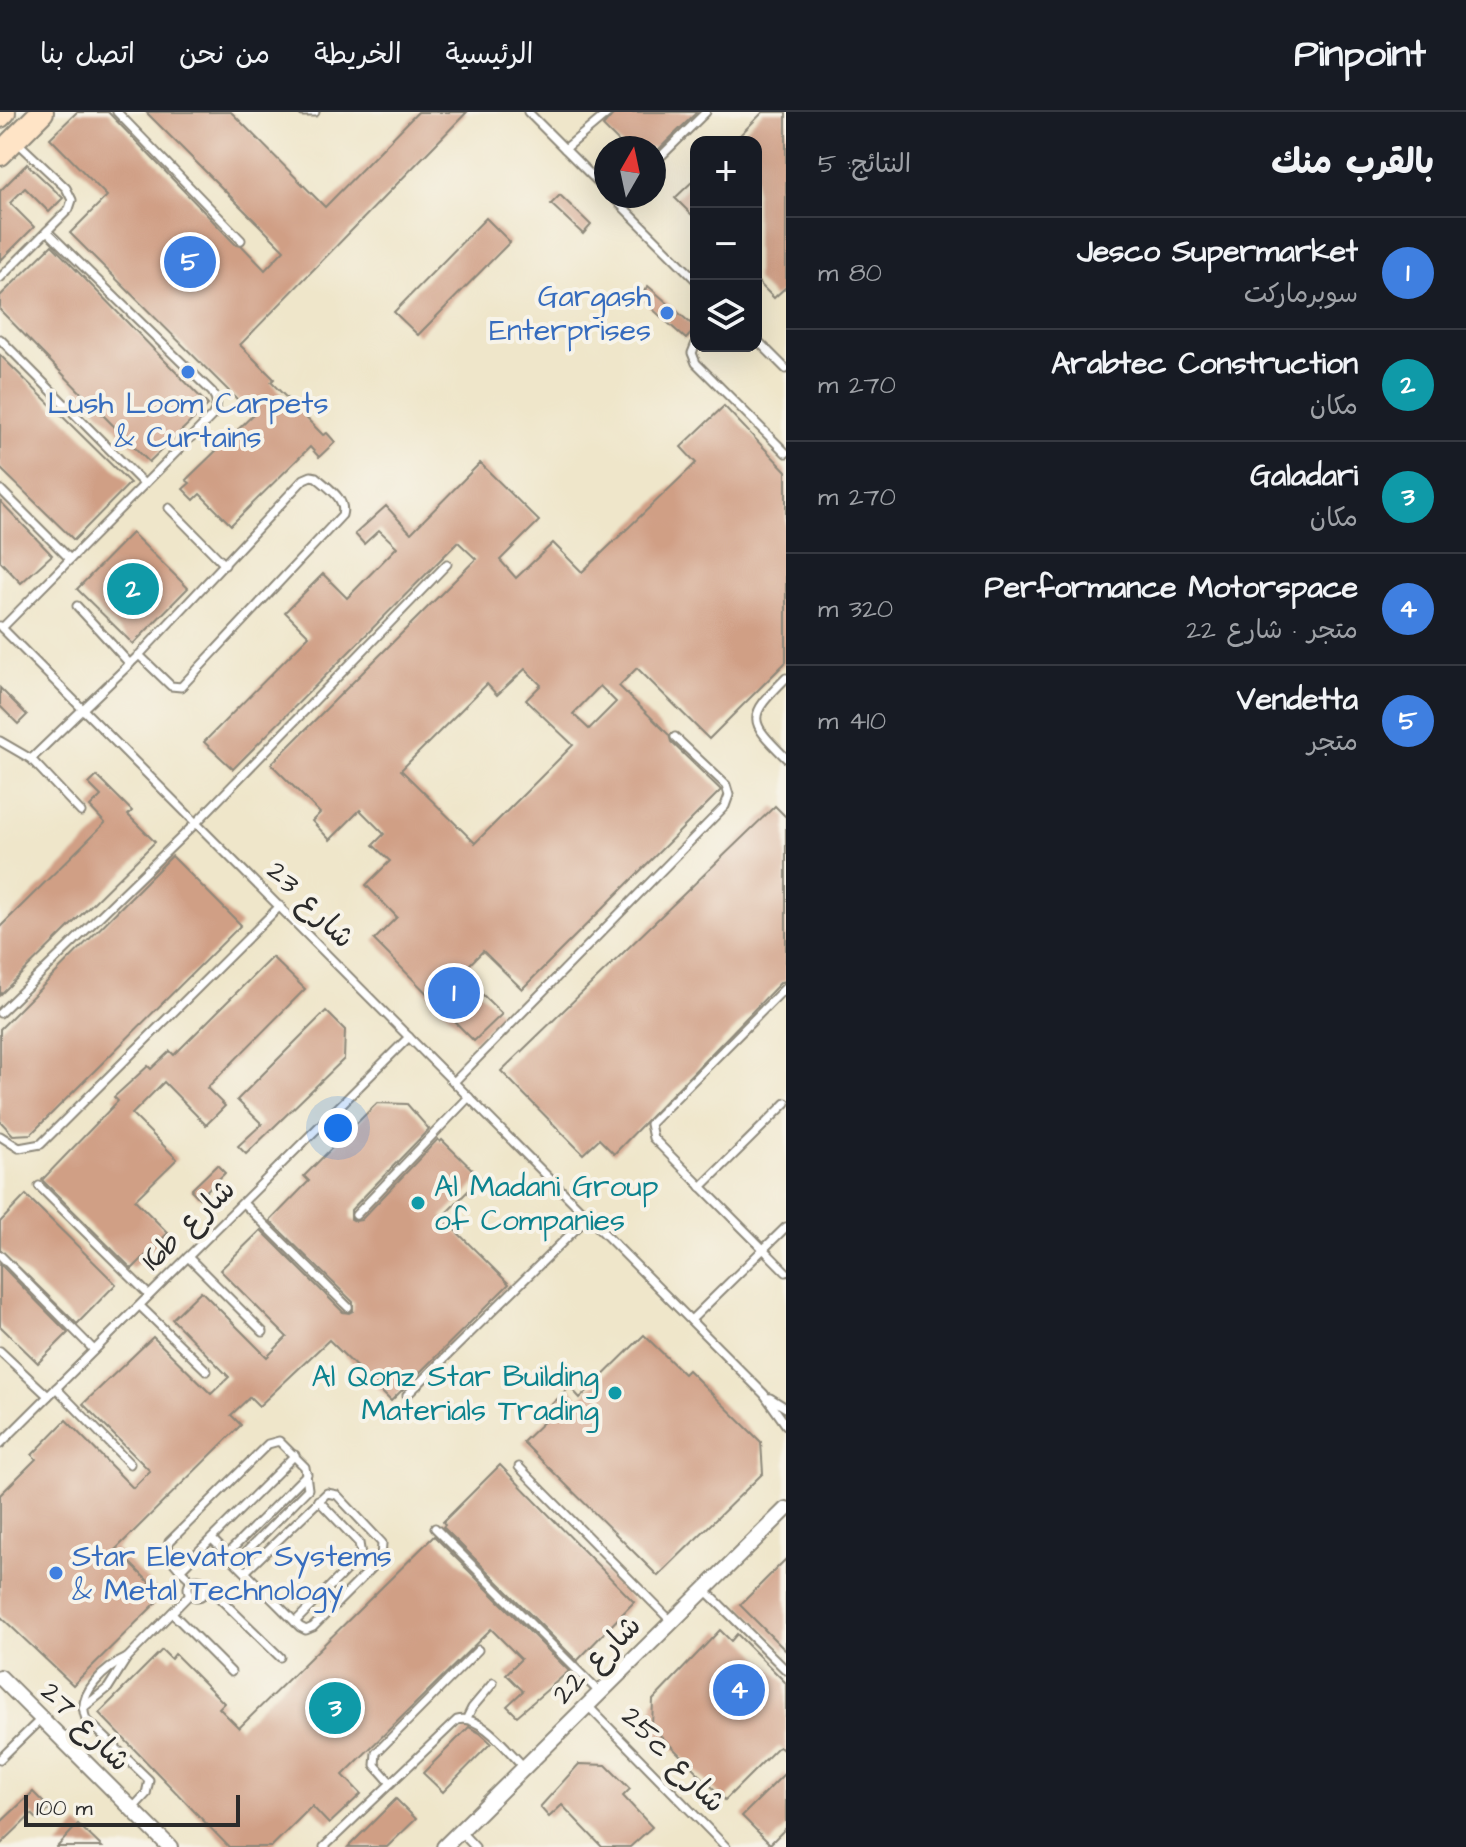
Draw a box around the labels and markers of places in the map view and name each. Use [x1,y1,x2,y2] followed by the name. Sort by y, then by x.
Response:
[164,232,216,292] pin: 5
[489,276,651,352] place label: Gargash Enterprises
[658,304,676,322] marker: Gargash Enterprises
[179,363,197,381] marker: Lush Loom Carpets & Curtains
[48,383,329,459] place label: Lush Loom Carpets & Curtains
[107,559,159,619] pin: 2
[428,963,480,1023] pin: 1
[434,1166,658,1242] place label: Al Madani Group of Companies
[409,1194,427,1212] marker: Al Madani Group of Companies
[311,1356,599,1433] place label: Al Qonz Star Building Materials Trading
[606,1384,624,1402] marker: Al Qonz Star Building Materials Trading
[72,1536,392,1613] place label: Star Elevator Systems & Metal Technology
[47,1564,65,1582] marker: Star Elevator Systems & Metal Technology
[713,1660,765,1720] pin: 4
[309,1678,361,1738] pin: 3

